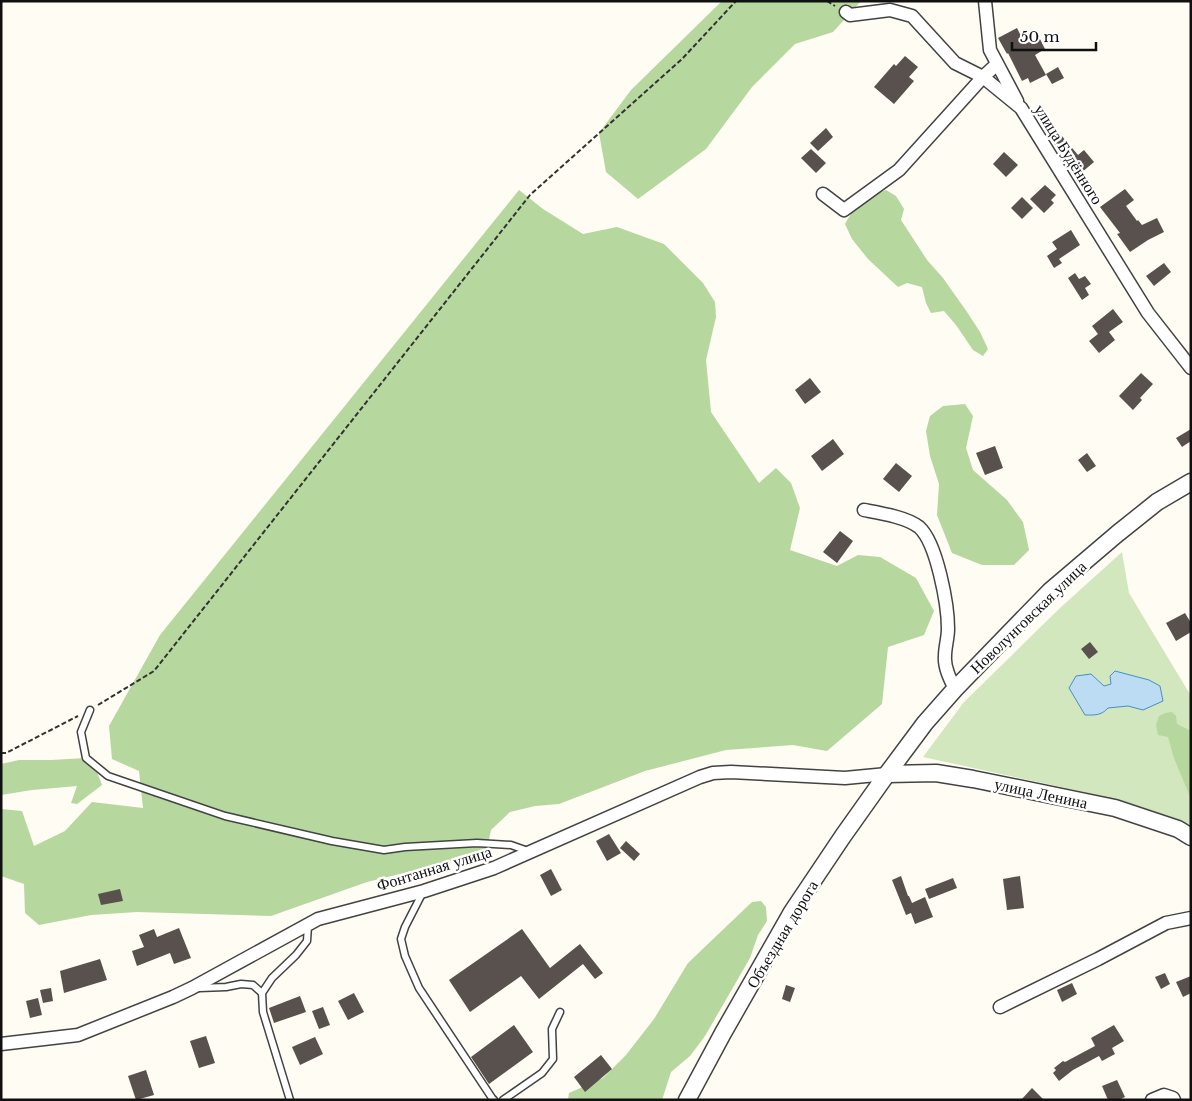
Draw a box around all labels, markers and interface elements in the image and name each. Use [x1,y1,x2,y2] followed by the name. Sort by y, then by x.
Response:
[1012,20,1096,52] scale bar
[1020,27,1060,46] text: 50 m
[1030,100,1108,208] street label: улица Будённого
[966,556,1090,678] street label: Новолунговская улица
[993,773,1089,813] street label: улица Ленина
[374,841,494,895] street label: Фонтанная улица
[742,876,822,992] street label: Объездная дорога

